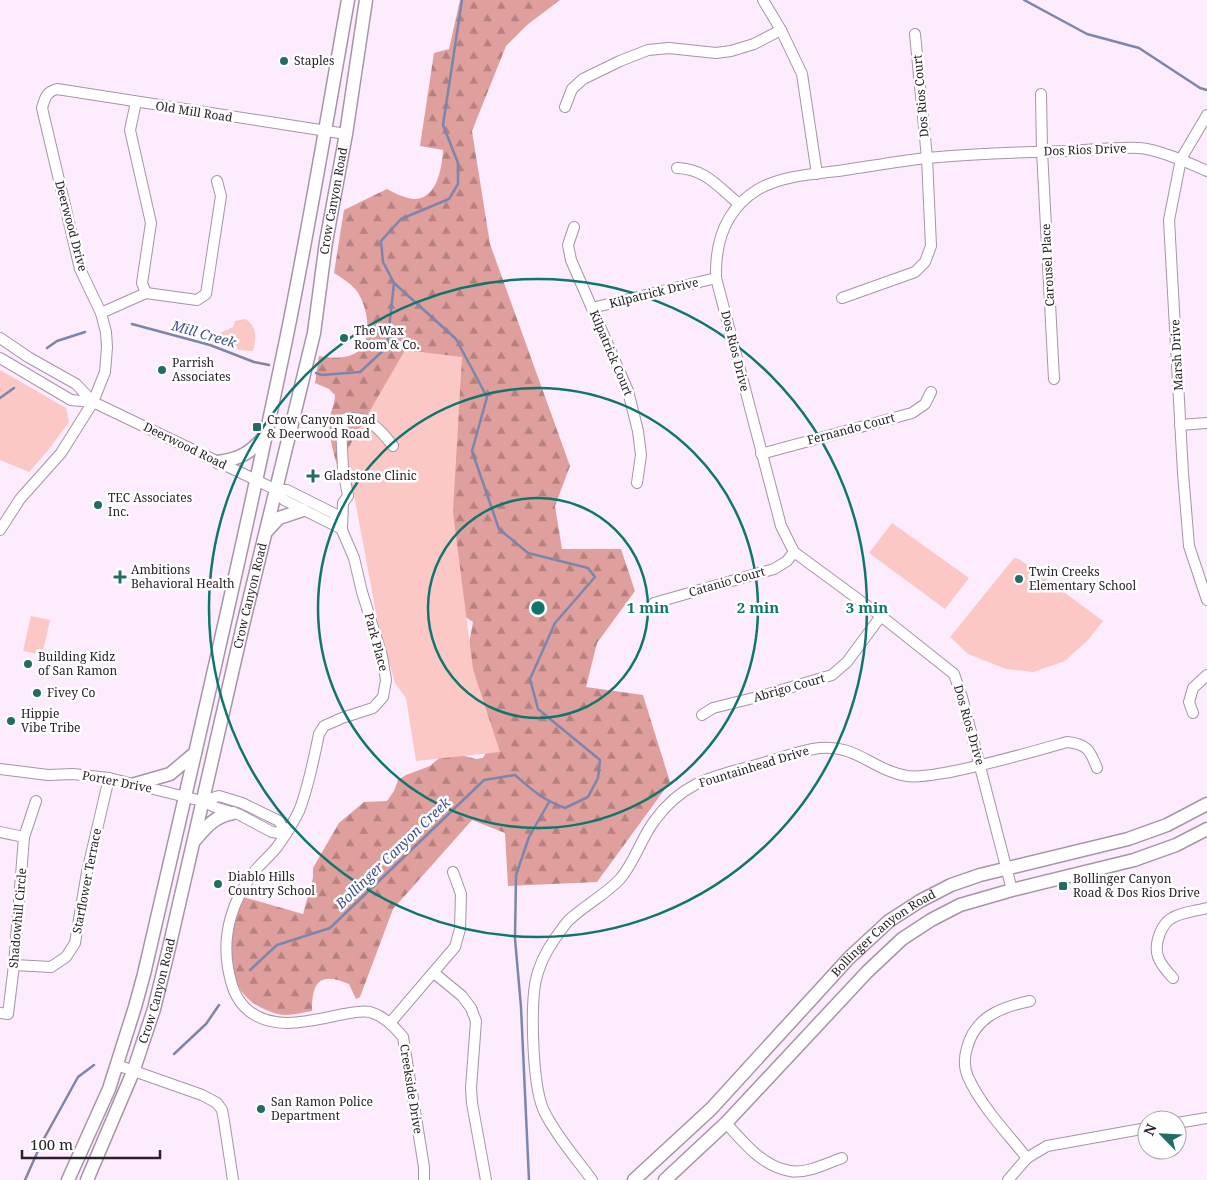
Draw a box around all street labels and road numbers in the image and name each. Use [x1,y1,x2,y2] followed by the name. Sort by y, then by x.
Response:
[908,54,933,138] street label: Dos Rios Court
[154,97,234,126] street label: Old Mill Road
[1043,140,1127,159] street label: Dos Rios Drive
[315,145,351,256] street label: Crow Canyon Road
[51,179,92,273] street label: Deerwood Drive
[1037,223,1058,307] street label: Carousel Place
[607,273,700,312] street label: Kilpatrick Drive
[586,307,637,398] street label: Kilpatrick Court
[717,309,754,393] street label: Dos Rios Drive
[1166,319,1187,391] street label: Marsh Drive
[805,409,897,448] street label: Fernando Court
[141,418,230,473] street label: Deerwood Road
[229,540,271,650] street label: Crow Canyon Road
[687,563,767,601] street label: Catanio Court
[361,611,392,673] street label: Park Place
[751,669,827,706] street label: Abrigo Court
[950,683,989,767] street label: Dos Rios Drive
[697,742,811,791] street label: Fountainhead Drive
[81,766,153,797] street label: Porter Drive
[68,827,105,935] street label: Starflower Terrace
[5,867,30,969] street label: Shadowhill Circle
[827,885,939,980] street label: Bollinger Canyon Road
[134,936,179,1046] street label: Crow Canyon Road
[396,1043,427,1135] street label: Creekside Drive

